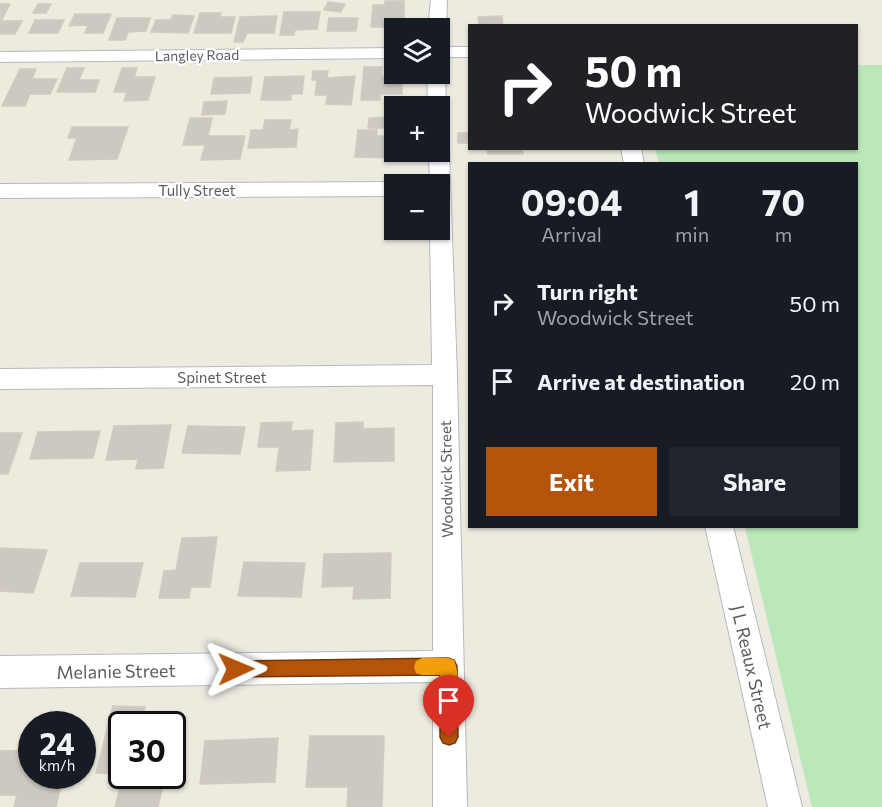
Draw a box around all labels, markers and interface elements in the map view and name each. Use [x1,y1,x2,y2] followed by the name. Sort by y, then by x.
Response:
[384,18,450,240] map controls
[384,18,450,84] button: layers
[585,44,682,96] text: 50 m
[155,46,239,64] street label: Langley Road
[486,48,564,126] icon: right
[384,96,450,162] button: +
[585,96,797,129] text: Woodwick Street
[384,174,450,240] button: −
[521,179,622,223] text: 09:04
[684,179,700,223] text: 1
[762,179,805,223] text: 70
[158,181,236,199] street label: Tully Street
[541,222,602,246] text: Arrival
[675,222,709,246] text: min
[775,222,792,246] text: m
[537,278,638,305] text: Turn right
[486,287,519,320] icon: right
[790,290,840,317] text: 50 m
[537,305,694,329] text: Woodwick Street
[486,365,519,398] icon: arrive
[177,368,267,386] street label: Spinet Street
[537,368,745,395] text: Arrive at destination
[790,368,840,395] text: 20 m
[436,420,456,538] street label: Woodwick Street
[486,447,657,516] button: Exit
[669,447,840,516] button: Share
[727,603,777,731] street label: J L Reaux Street
[204,637,268,701] position arrow
[56,659,176,683] street label: Melanie Street
[423,675,474,737] pin
[432,684,465,717] icon: arrive
[108,711,186,789] speed limit sign: 30
[39,724,75,761] text: 24
[39,756,75,774] text: km/h

